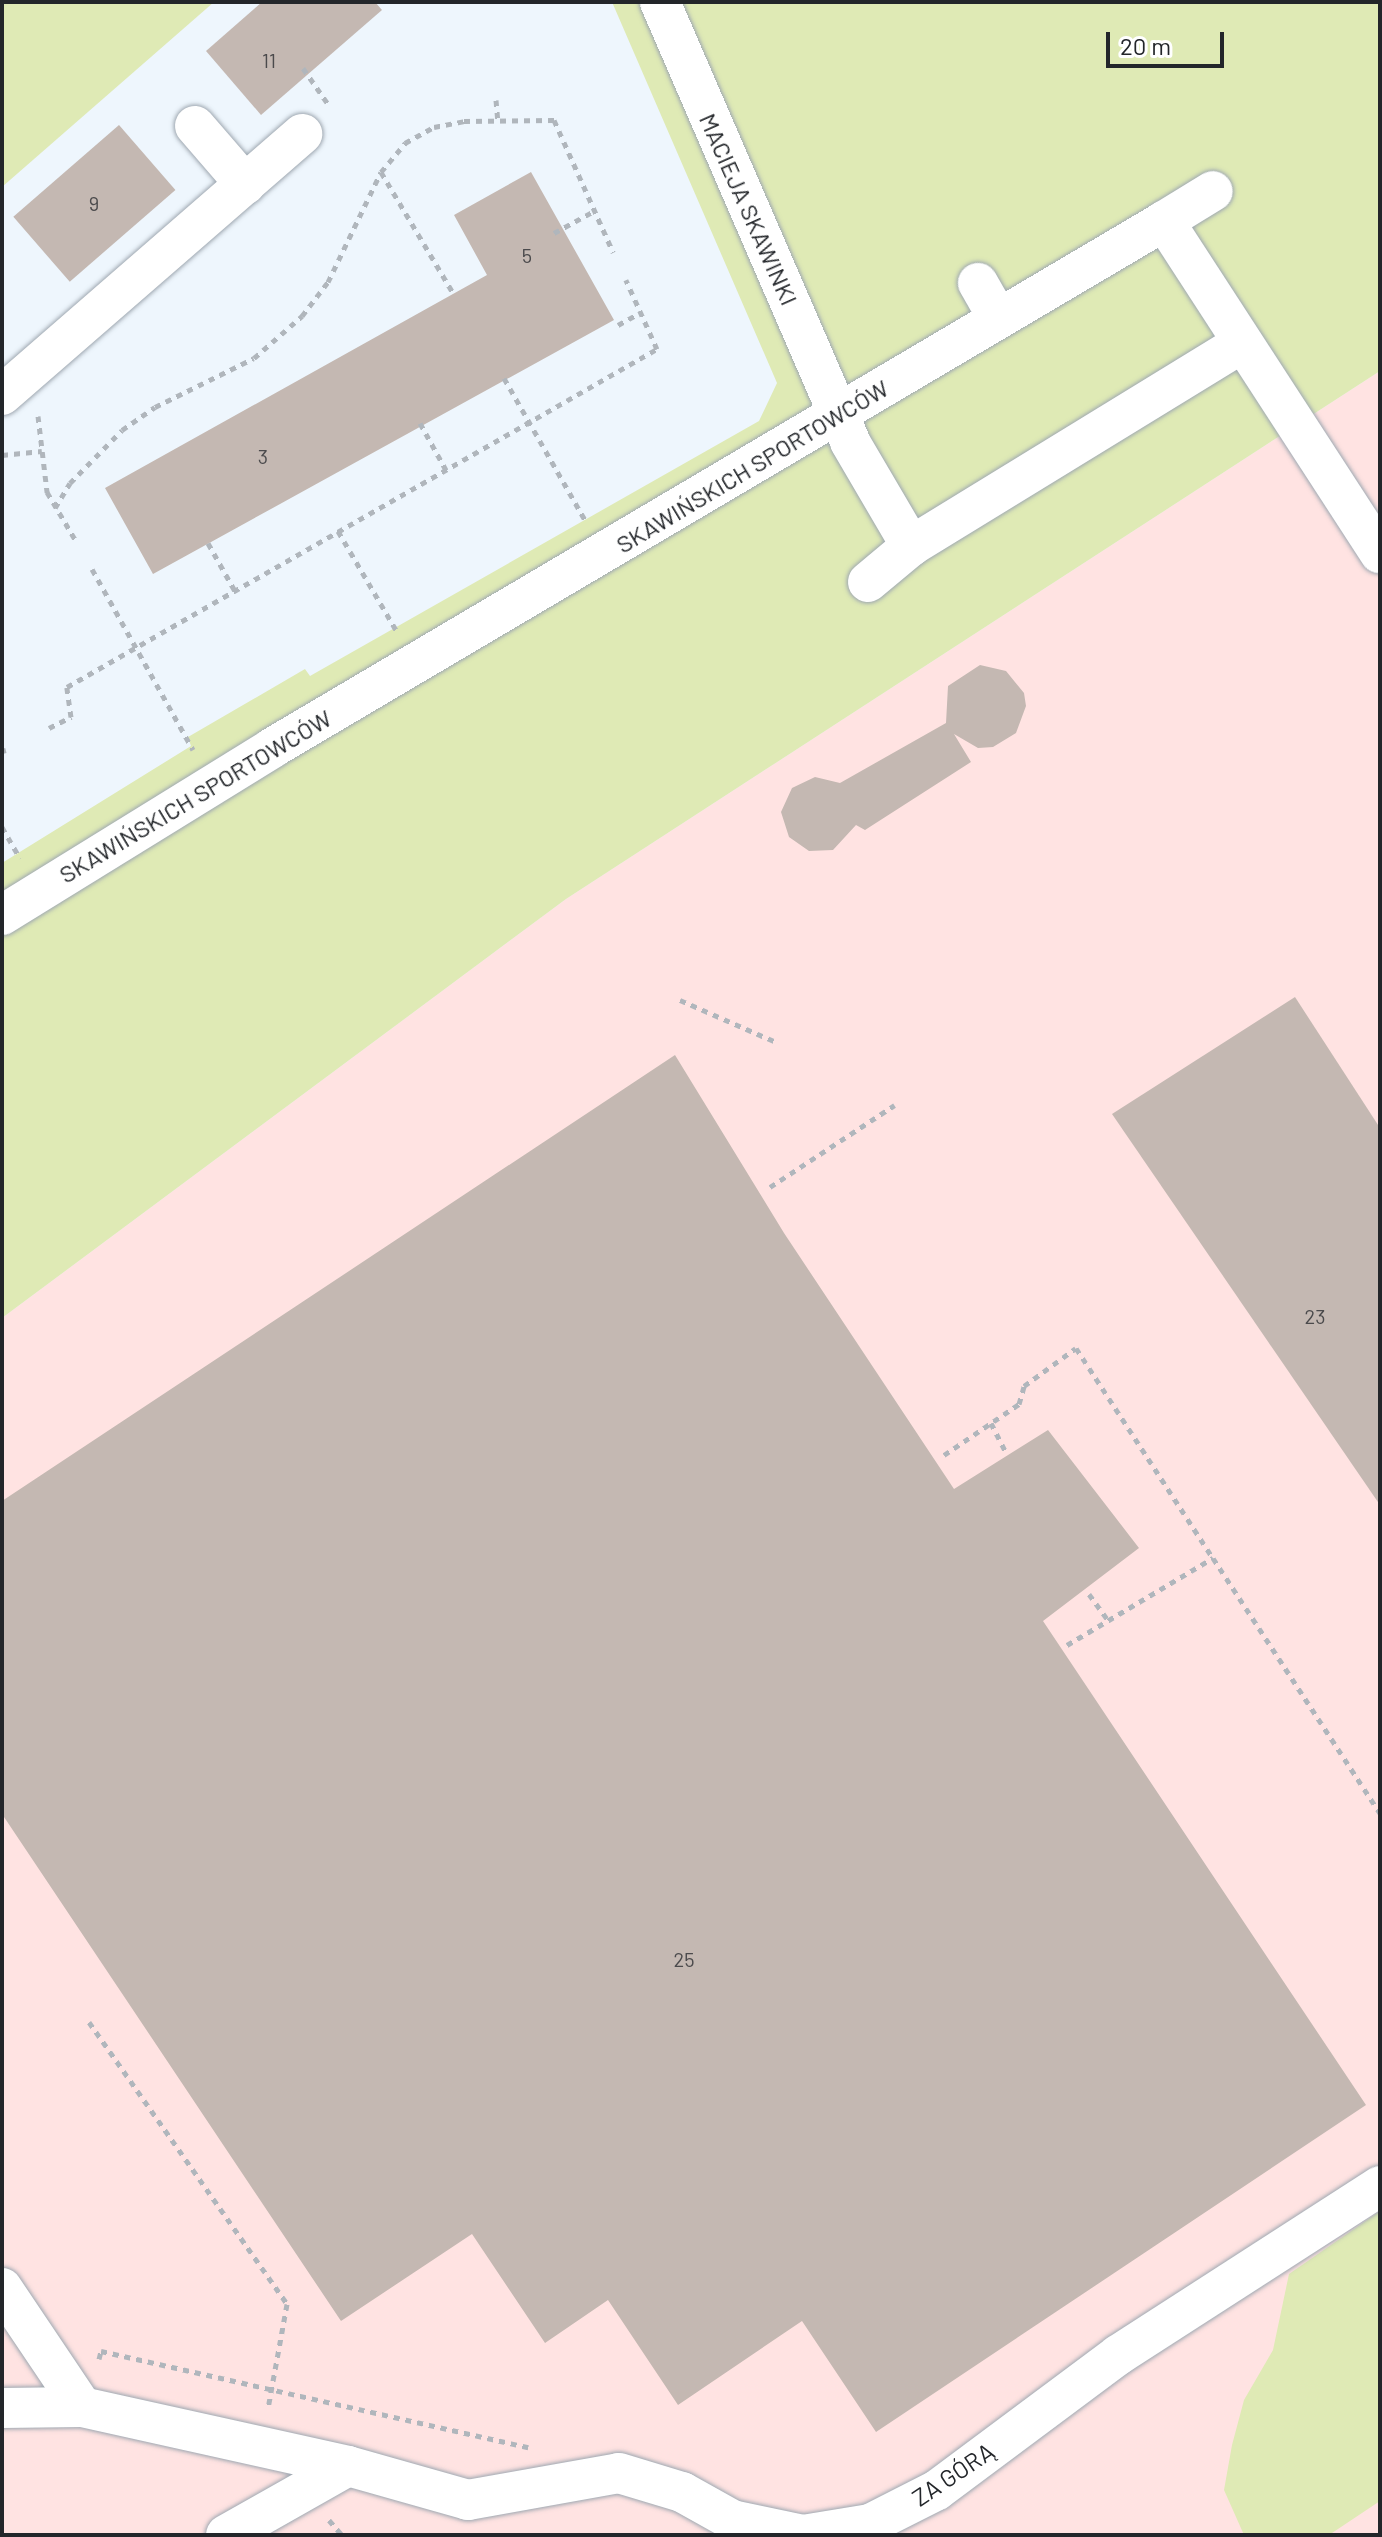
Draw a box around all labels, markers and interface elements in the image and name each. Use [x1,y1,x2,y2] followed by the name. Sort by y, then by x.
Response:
[1110,16,1228,66] scale bar
[1120,31,1171,60] text: 20 m
[262,48,276,72] house number: 11
[694,109,804,309] street label: MACIEJA SKAWINKI
[89,191,99,215] house number: 9
[522,243,532,267] house number: 5
[611,373,893,559] street label: SKAWIŃSKICH SPORTOWCÓW
[258,444,268,468] house number: 3
[54,703,336,889] street label: SKAWIŃSKICH SPORTOWCÓW
[1305,1304,1325,1328] house number: 23
[674,1947,694,1971] house number: 25
[907,2436,999,2512] street label: ZA GÓRĄ

